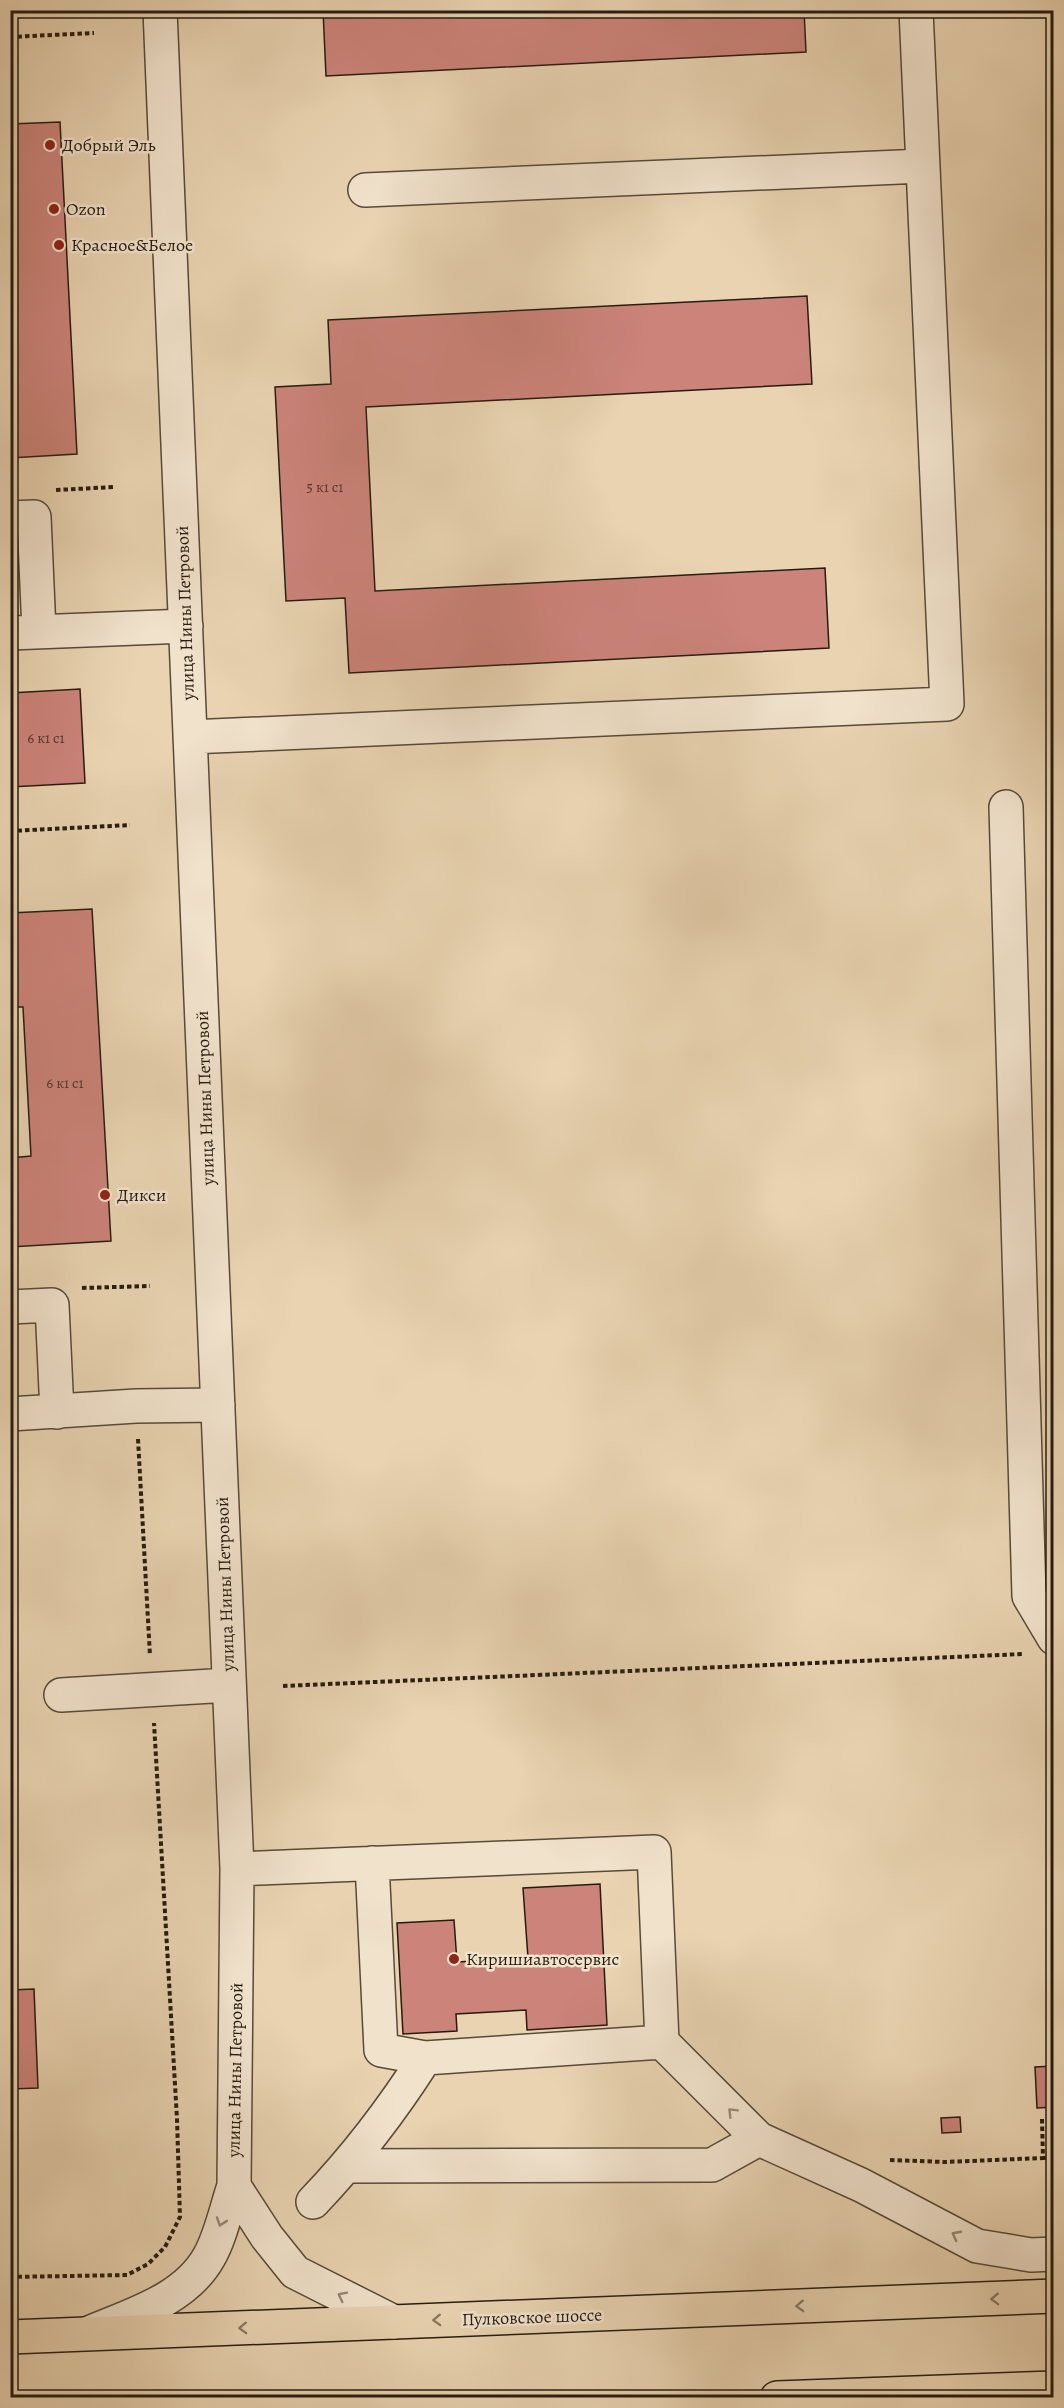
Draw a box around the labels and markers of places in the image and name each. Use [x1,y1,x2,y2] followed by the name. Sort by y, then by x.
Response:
[62,133,156,157] place label: Добрый Эль
[43,138,57,152] marker: Добрый Эль
[66,197,106,221] place label: Ozon
[47,202,61,216] marker: Ozon
[71,233,193,257] place label: Красное&Белое
[52,238,66,252] marker: Красное&Белое
[117,1183,166,1207] place label: Дикси
[98,1188,112,1202] marker: Дикси
[466,1947,620,1971] place label: Киришиавтосервис
[447,1952,461,1966] marker: Киришиавтосервис

